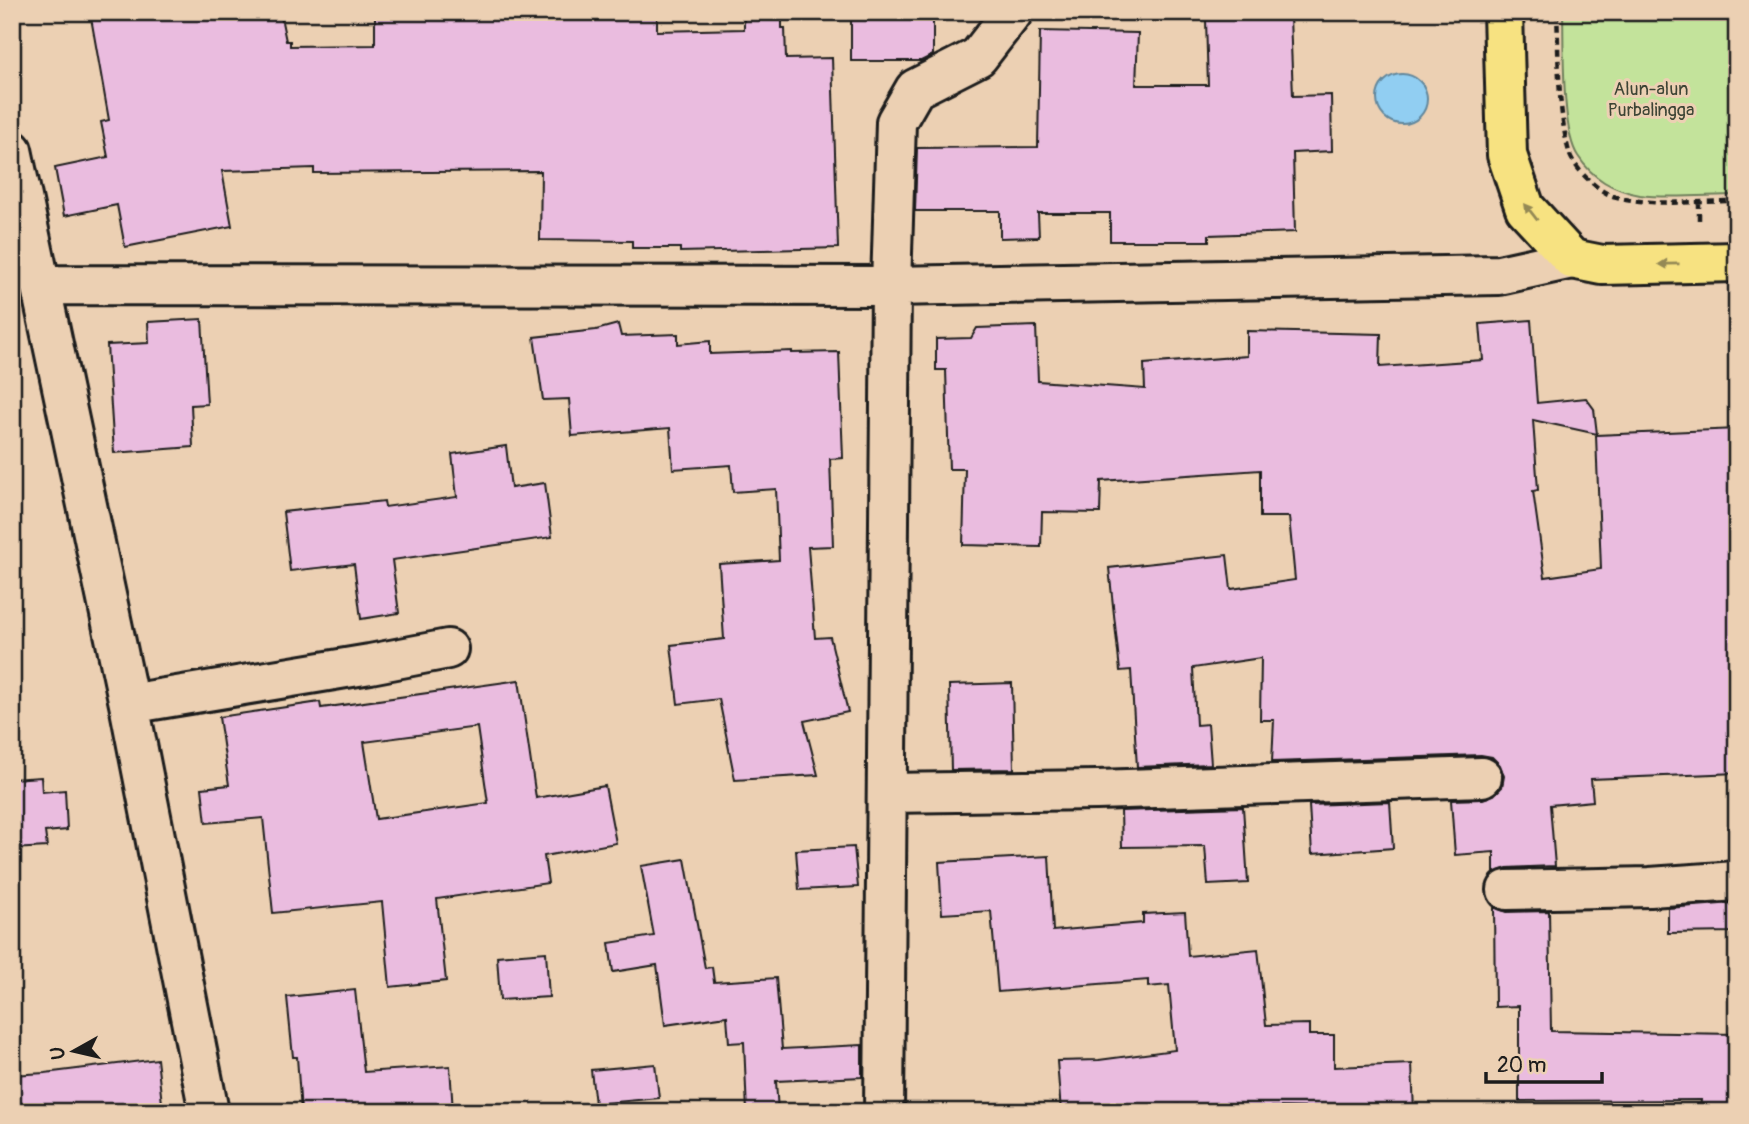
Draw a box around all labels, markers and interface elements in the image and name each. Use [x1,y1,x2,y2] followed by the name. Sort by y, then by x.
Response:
[1608,78,1694,122] park label: Alun-alun Purbalingga
[1523,204,1538,222] one-way arrow
[1658,258,1680,269] one-way arrow
[38,1016,108,1086] north arrow
[1486,1040,1602,1084] scale bar
[45,1045,71,1061] text: U
[1497,1052,1546,1079] text: 20 m

